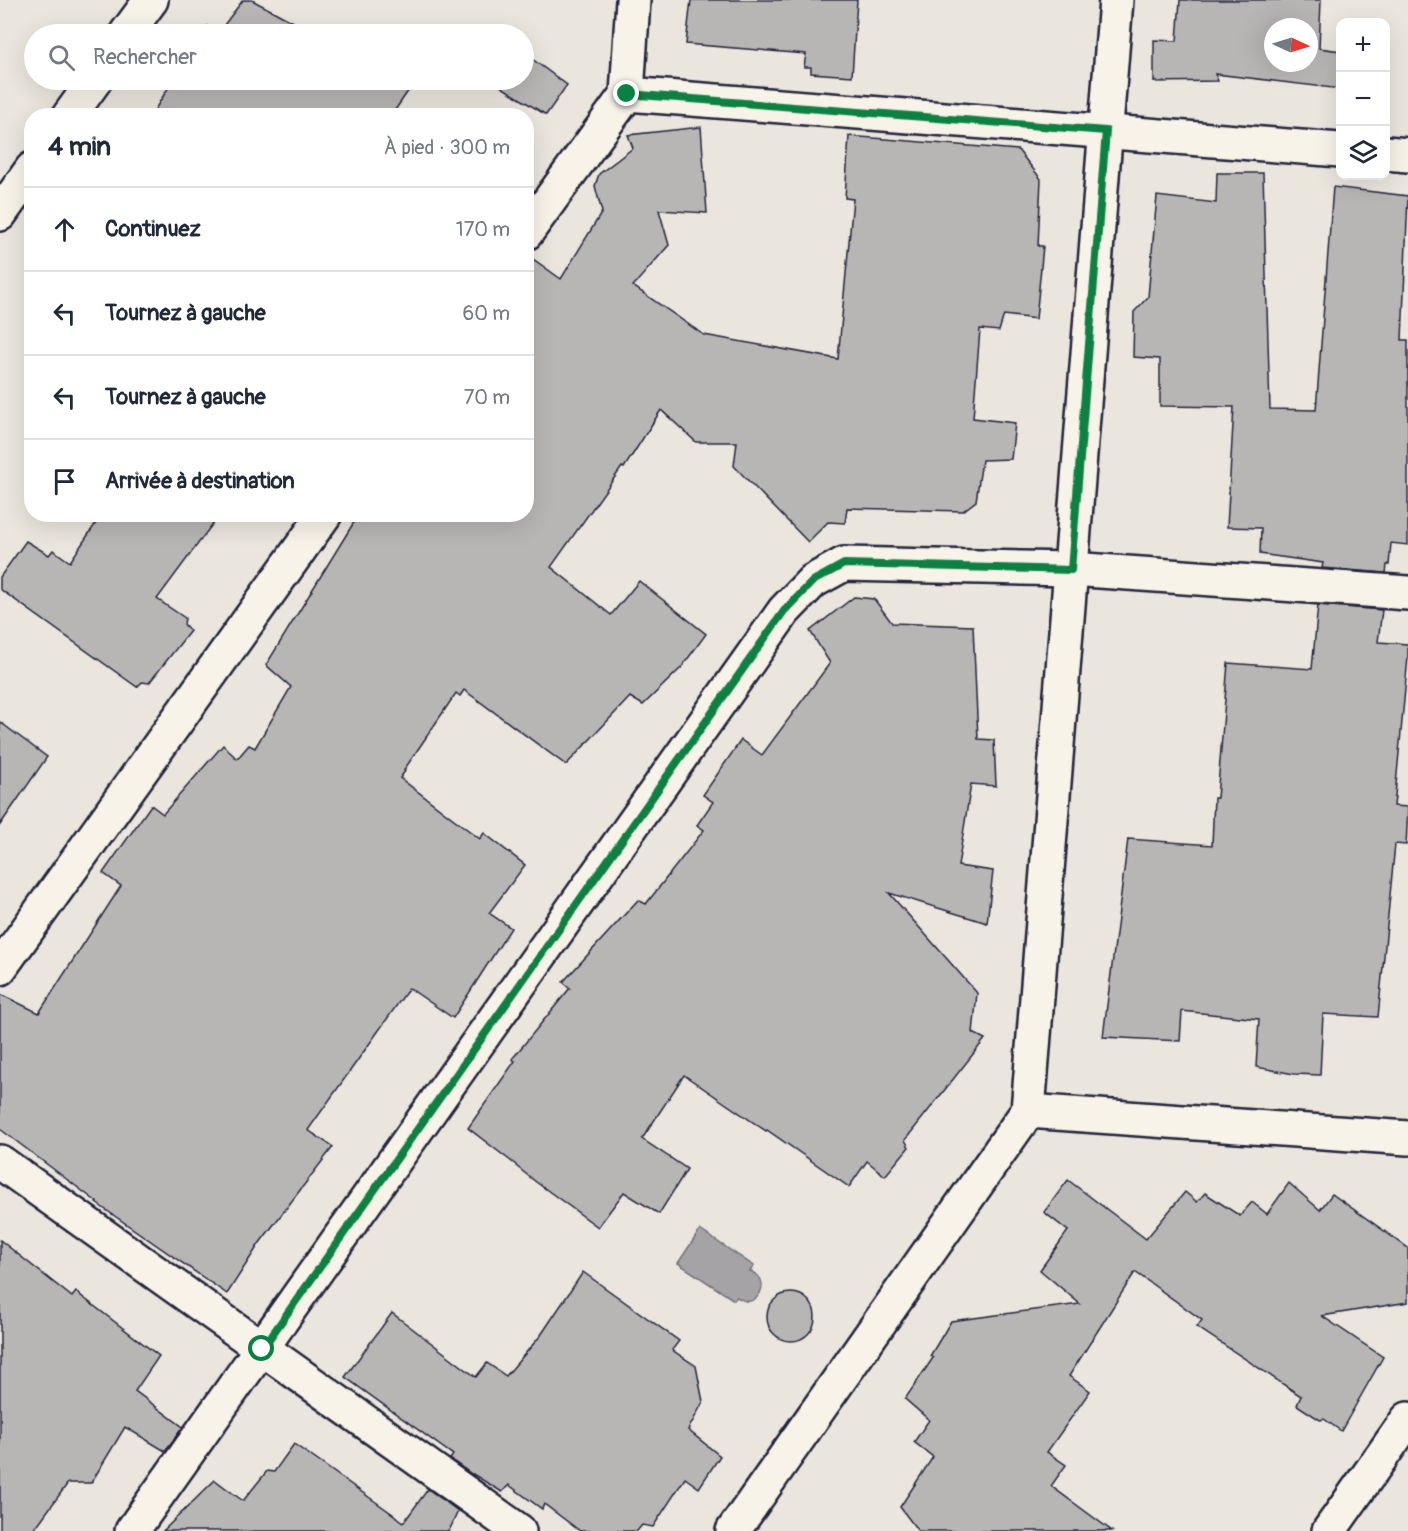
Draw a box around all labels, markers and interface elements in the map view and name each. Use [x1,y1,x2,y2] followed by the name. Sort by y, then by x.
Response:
[1264,18,1318,72] north arrow
[1336,18,1390,180] map controls
[1336,18,1390,72] button: +
[24,24,534,90] search box
[45,41,78,74] icon: search
[93,43,197,71] text: Rechercher
[1336,72,1390,126] button: −
[613,80,639,106] route end
[1336,126,1390,180] button: layers
[48,131,111,163] text: 4 min
[384,135,510,160] text: À pied · 300 m
[48,213,81,246] icon: ahead
[105,215,201,243] text: Continuez
[456,217,510,242] text: 170 m
[48,297,81,330] icon: left
[105,299,266,327] text: Tournez à gauche
[463,301,510,326] text: 60 m
[48,381,81,414] icon: left
[105,383,266,411] text: Tournez à gauche
[464,385,510,410] text: 70 m
[48,465,81,498] icon: arrive
[105,467,295,495] text: Arrivée à destination
[248,1335,274,1361] route start

